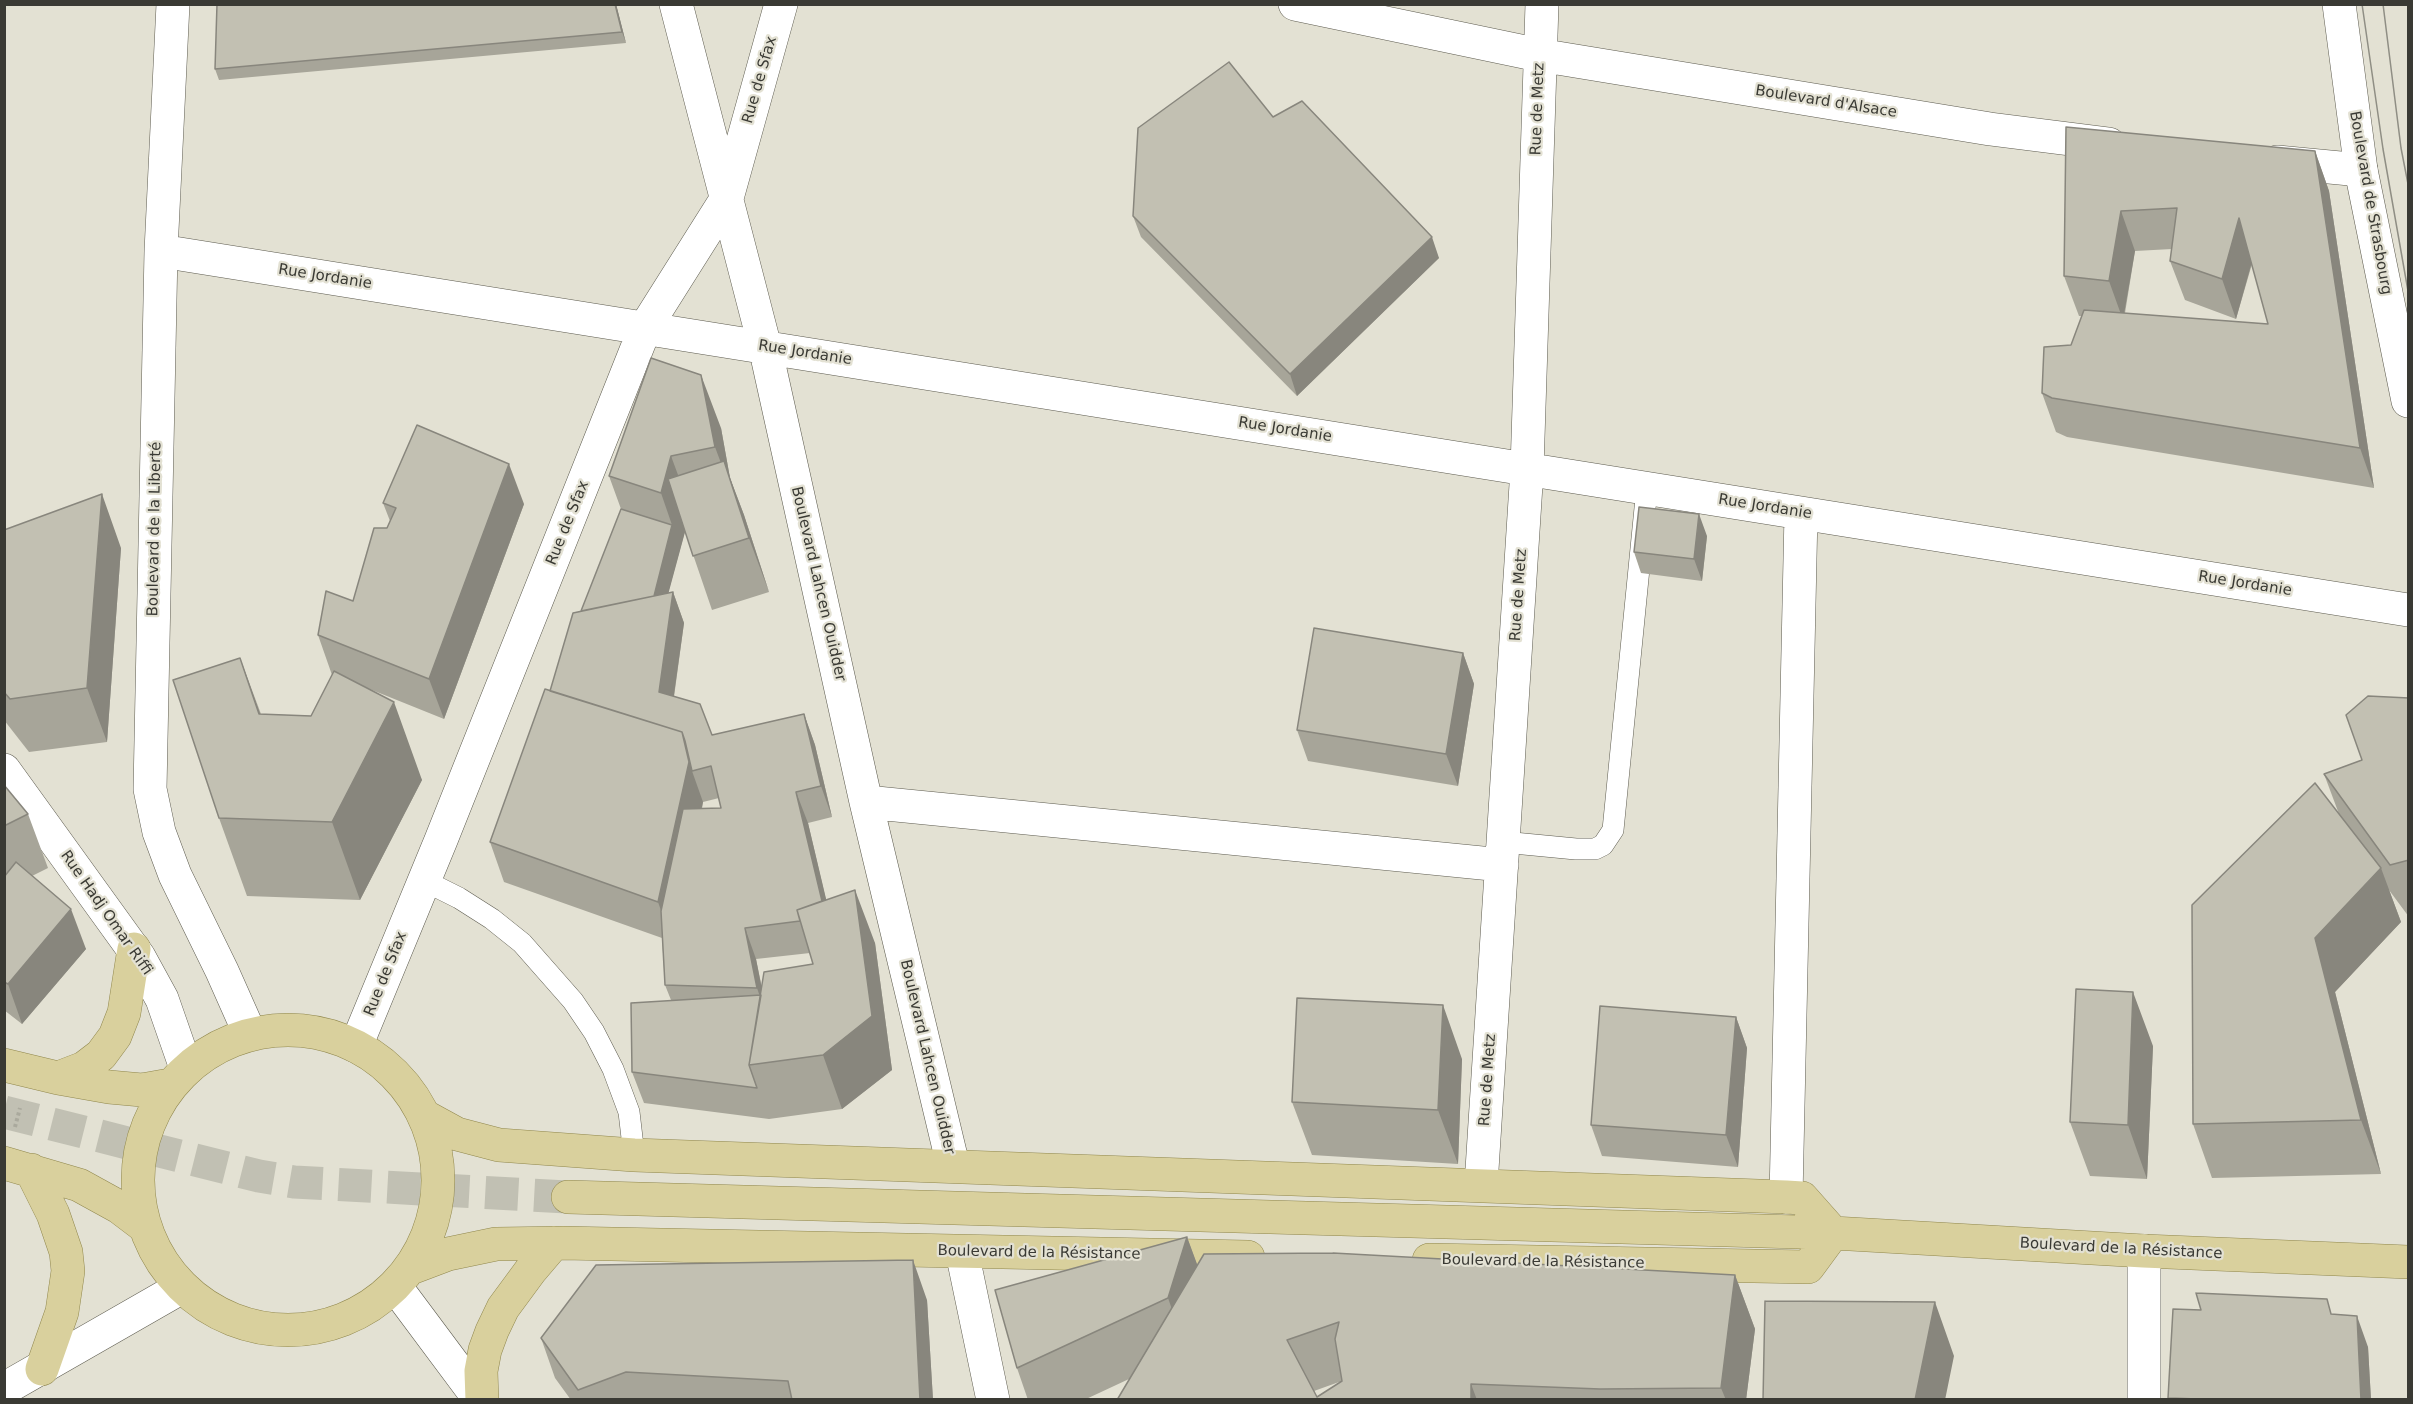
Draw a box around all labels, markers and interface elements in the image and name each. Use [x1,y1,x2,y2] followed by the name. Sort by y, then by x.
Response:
[739,34,781,126] street label: Rue de Sfax
[1527,62,1549,156] street label: Rue de Metz
[1754,82,1898,122] street label: Boulevard d'Alsace
[2345,110,2395,296] street label: Boulevard de Strasbourg
[277,261,373,293] street label: Rue Jordanie
[757,337,853,369] street label: Rue Jordanie
[1237,414,1333,446] street label: Rue Jordanie
[144,441,166,617] street label: Boulevard de la Liberté
[543,478,593,568] street label: Rue de Sfax
[787,485,849,683] street label: Boulevard Lahcen Ouidder
[1717,491,1813,523] street label: Rue Jordanie
[1507,548,1531,642] street label: Rue de Metz
[2197,568,2293,600] street label: Rue Jordanie
[56,847,156,979] street label: Rue Hadj Omar Riffi
[361,929,411,1019] street label: Rue de Sfax
[896,958,958,1156] street label: Boulevard Lahcen Ouidder
[1476,1033,1500,1127] street label: Rue de Metz
[2019,1235,2223,1263] street label: Boulevard de la Résistance
[937,1242,1141,1264] street label: Boulevard de la Résistance
[1441,1251,1645,1273] street label: Boulevard de la Résistance

